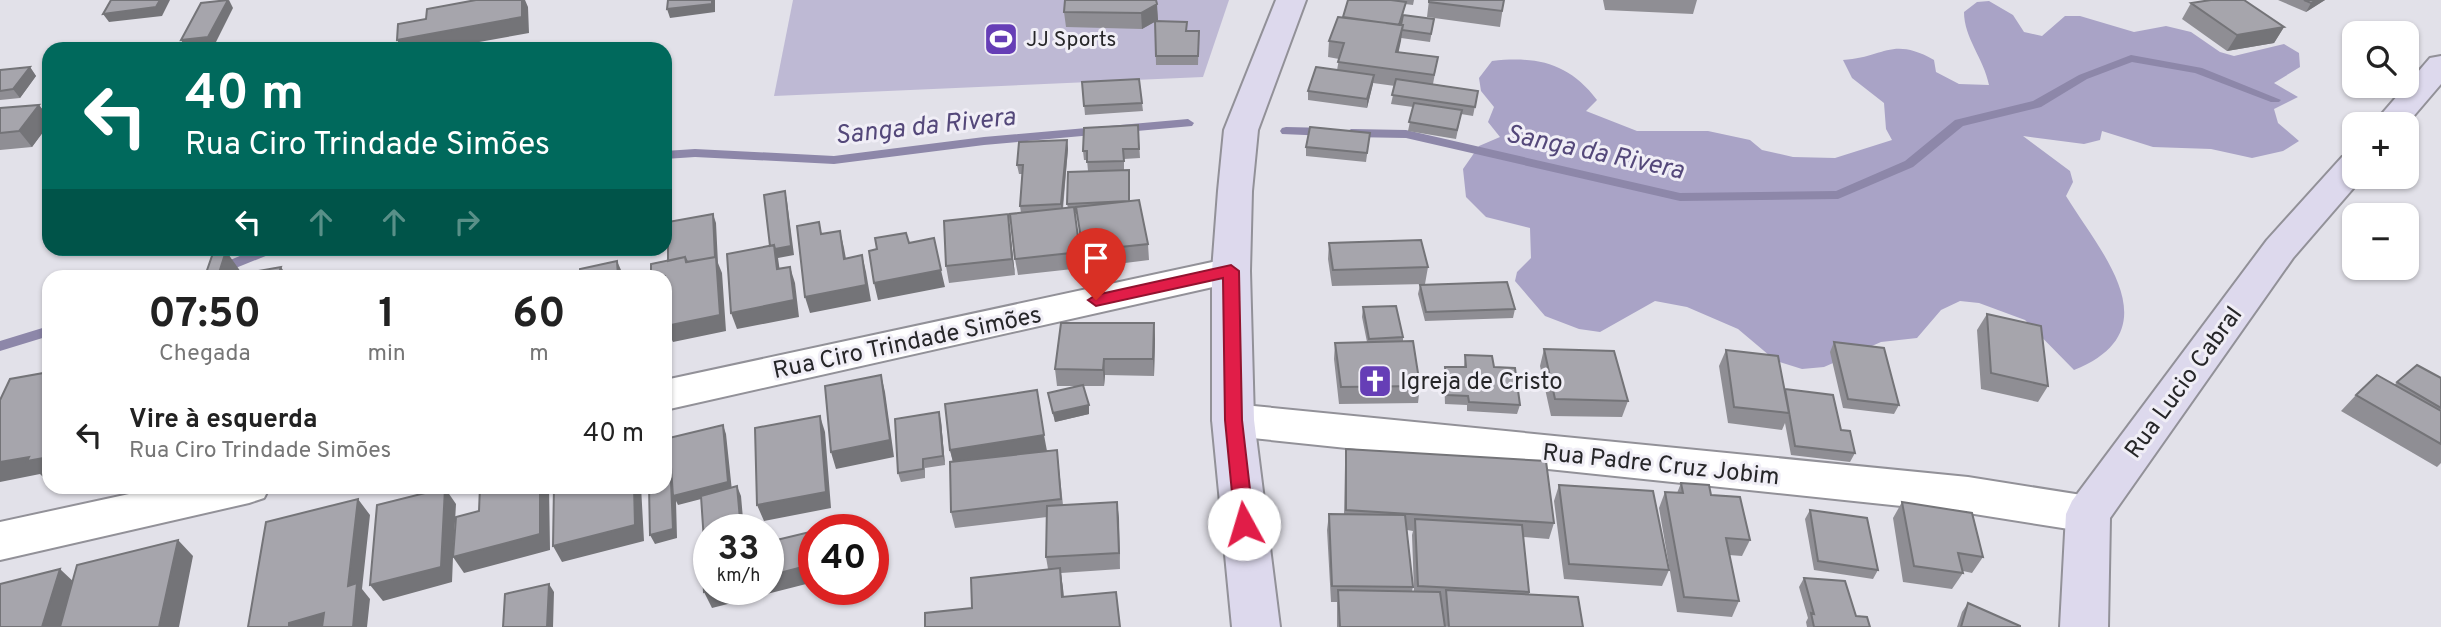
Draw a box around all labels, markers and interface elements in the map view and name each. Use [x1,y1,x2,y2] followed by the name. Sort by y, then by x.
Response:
[982,20,1020,58] sports icon: JJ Sports
[2342,21,2419,280] map controls
[2342,21,2419,98] button: search
[1026,27,1116,54] place label: JJ Sports
[185,65,304,127] text: 40 m
[70,70,161,161] icon: left
[833,102,1018,153] water label: Sanga da Rivera
[2342,112,2419,189] button: +
[1502,118,1687,189] water label: Sanga da Rivera
[185,126,550,166] text: Rua Ciro Trindade Simões
[229,203,267,241] icon: left
[302,203,340,241] icon: ahead
[375,203,413,241] icon: ahead
[448,203,486,241] icon: right
[2342,203,2419,280] button: −
[1066,228,1126,300] pin
[1077,239,1115,277] icon: arrive
[148,289,261,342] text: 07:50
[378,289,395,342] text: 1
[512,289,566,342] text: 60
[770,301,1044,387] street label: Rua Ciro Trindade Simões
[2119,301,2250,465] street label: Rua Lucio Cabral
[159,340,251,369] text: Chegada
[368,340,406,369] text: min
[529,340,549,369] text: m
[1356,362,1394,400] church icon: Igreja de Cristo
[1400,368,1563,398] place label: Igreja de Cristo
[129,404,317,437] text: Vire à esquerda
[70,416,108,454] icon: left
[583,418,644,451] text: 40 m
[129,437,391,466] text: Rua Ciro Trindade Simões
[1541,439,1781,493] street label: Rua Padre Cruz Jobim
[1207,487,1281,561] position arrow
[798,514,889,605] speed limit sign: 40
[718,528,759,572] text: 33
[717,565,760,588] text: km/h

